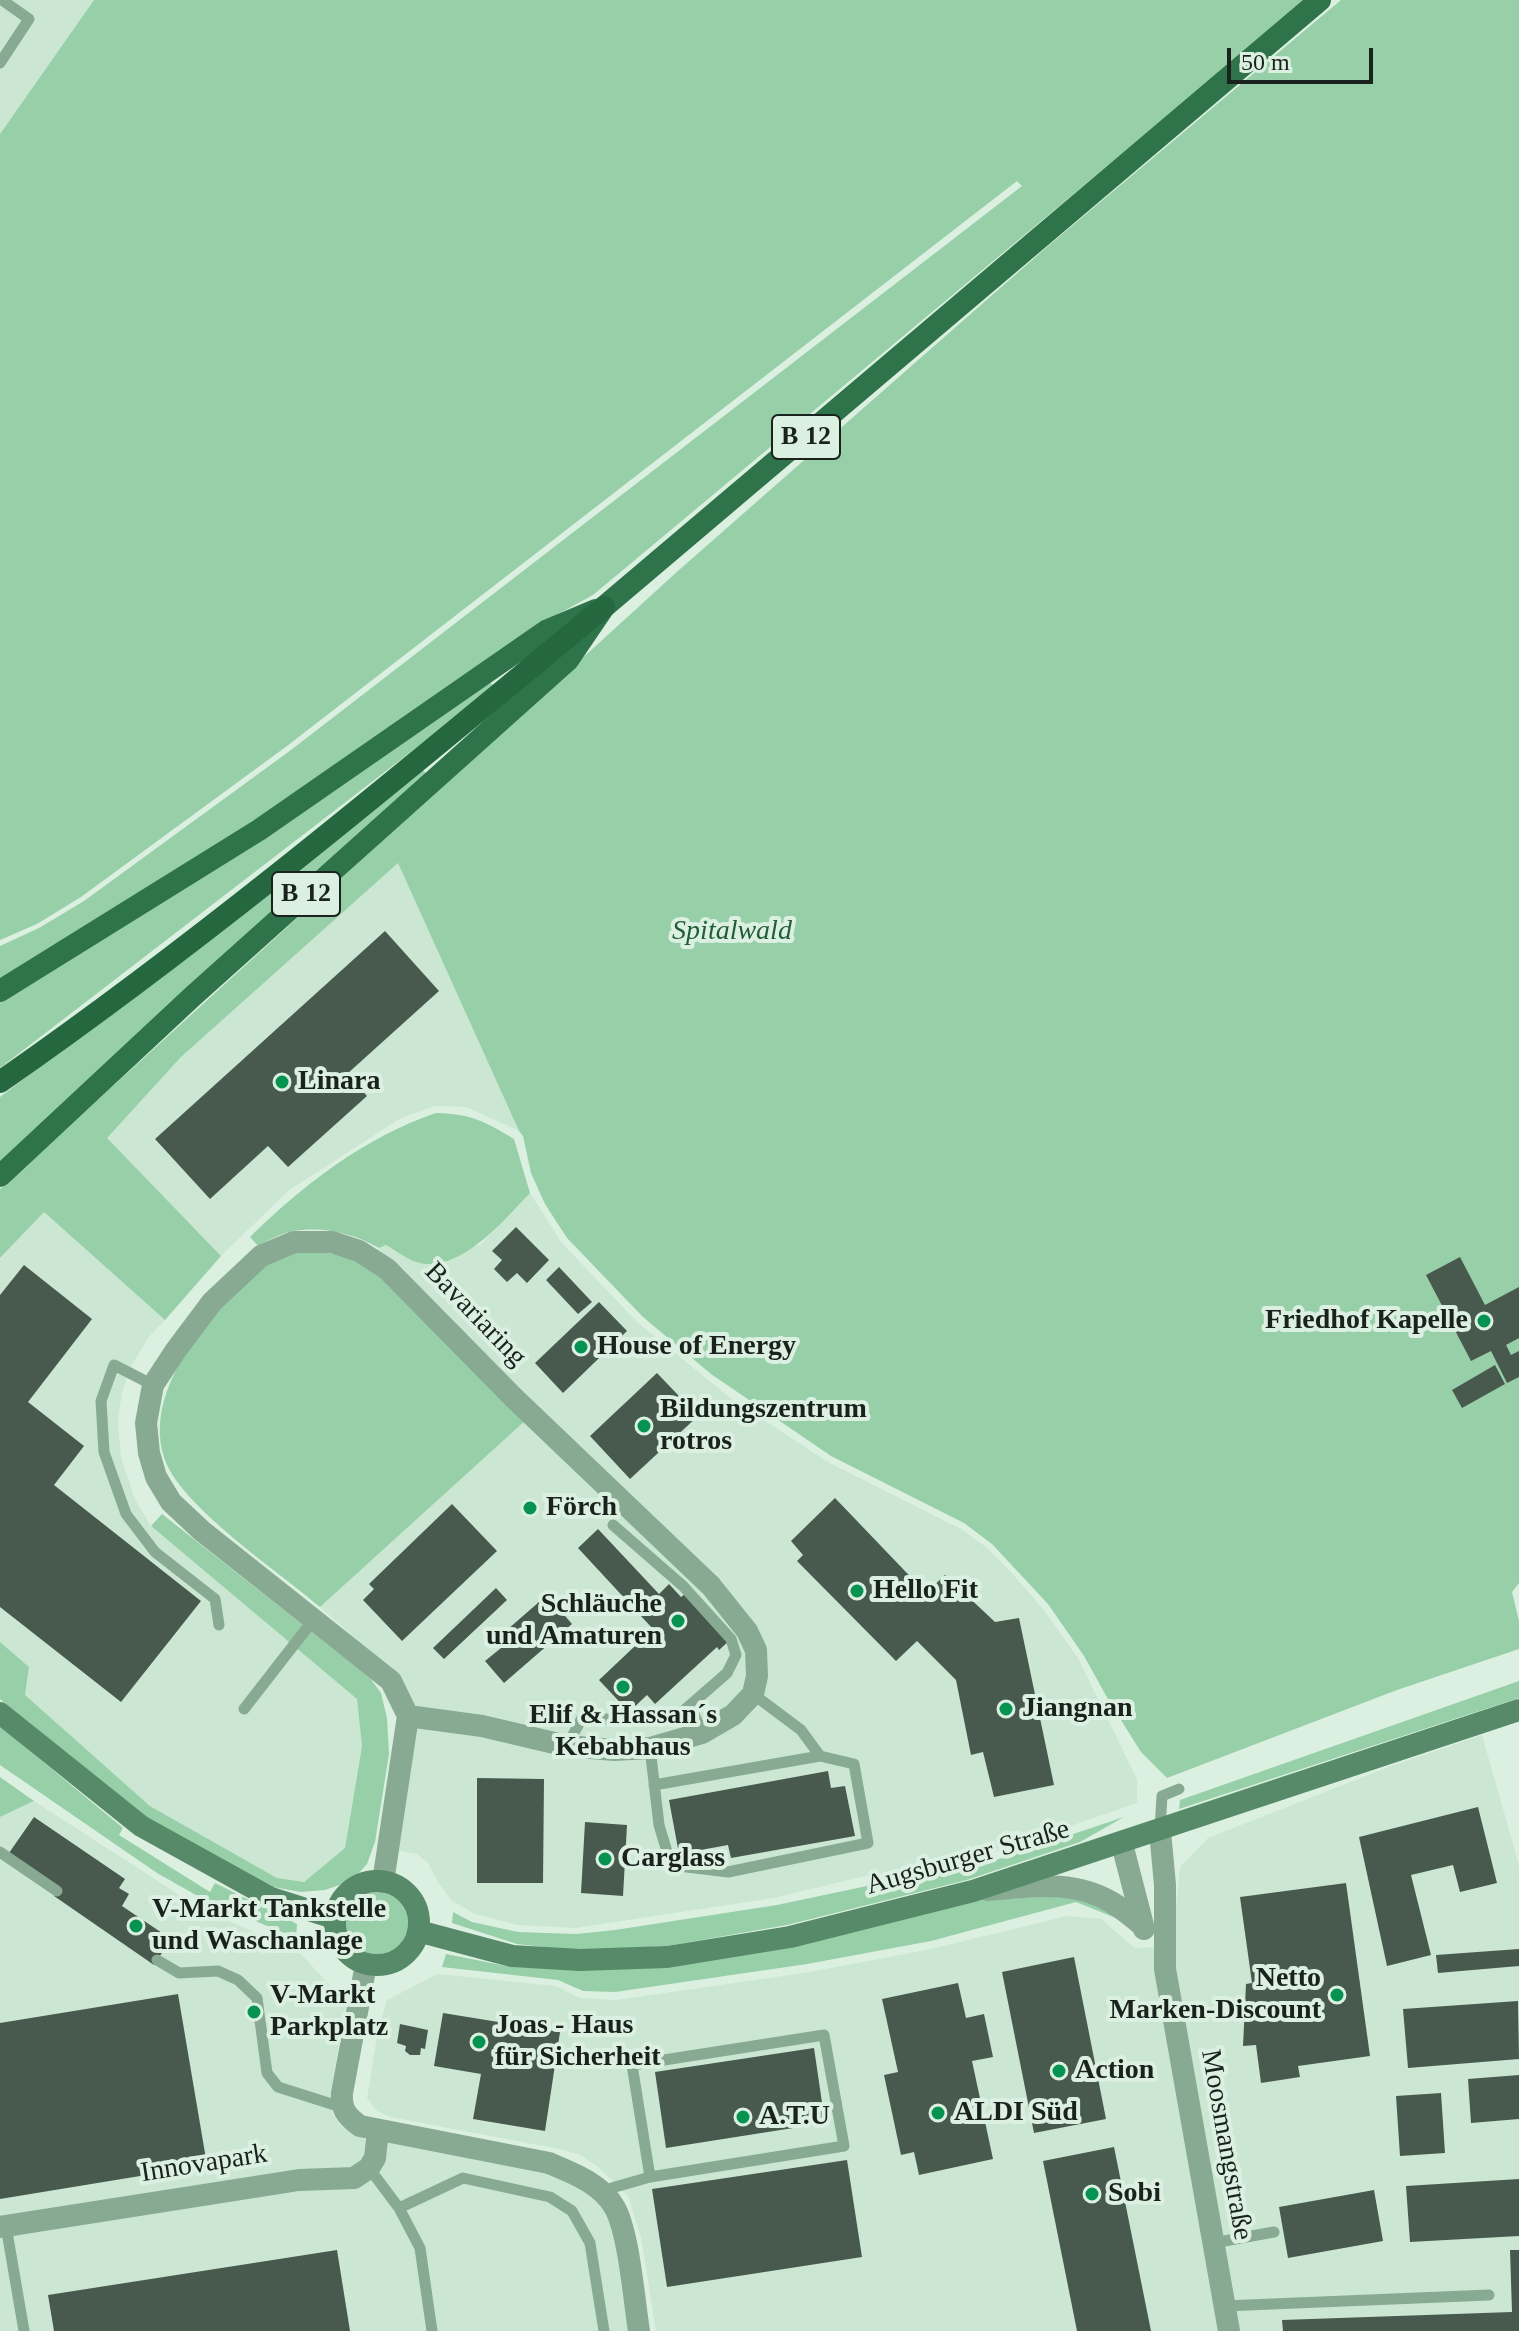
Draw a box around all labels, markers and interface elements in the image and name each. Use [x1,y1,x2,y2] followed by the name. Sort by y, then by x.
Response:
[1231,32,1377,82] scale bar
[1241,49,1290,75] text: 50 m
[772,415,840,459] road number: B 12
[272,872,340,916] road number: B 12
[672,915,792,949] park label: Spitalwald
[298,1065,380,1099] place label: Linara
[273,1073,291,1091] marker: Linara
[417,1256,533,1374] street label: Bavariaring
[1265,1304,1468,1338] place label: Friedhof Kapelle
[1475,1312,1493,1330] marker: Friedhof Kapelle
[597,1330,796,1364] place label: House of Energy
[572,1338,590,1356] marker: House of Energy
[660,1393,867,1459] place label: Bildungszentrum rotros
[635,1417,653,1435] marker: Bildungszentrum rotros
[546,1491,617,1525] place label: Förch
[521,1499,539,1517] marker: Förch
[873,1574,978,1608] place label: Hello Fit
[848,1582,866,1600] marker: Hello Fit
[486,1588,662,1654] place label: Schläuche und Amaturen
[669,1612,687,1630] marker: Schläuche und Amaturen
[614,1678,632,1696] marker: Elif & Hassan´s Kebabhaus
[1022,1692,1132,1726] place label: Jiangnan
[529,1699,717,1765] place label: Elif & Hassan´s Kebabhaus
[997,1700,1015,1718] marker: Jiangnan
[862,1813,1074,1903] street label: Augsburger Straße
[621,1842,725,1876] place label: Carglass
[596,1850,614,1868] marker: Carglass
[152,1893,386,1959] place label: V-Markt Tankstelle und Waschanlage
[127,1917,145,1935] marker: V-Markt Tankstelle und Waschanlage
[1109,1962,1321,2028] place label: Netto Marken-Discount
[270,1979,388,2045] place label: V-Markt Parkplatz
[1328,1986,1346,2004] marker: Netto Marken-Discount
[245,2003,263,2021] marker: V-Markt Parkplatz
[495,2009,661,2075] place label: Joas - Haus für Sicherheit
[470,2033,488,2051] marker: Joas - Haus für Sicherheit
[1193,2047,1259,2243] street label: Moosmangstraße
[1075,2054,1154,2088] place label: Action
[1050,2062,1068,2080] marker: Action
[954,2096,1078,2130] place label: ALDI Süd
[759,2100,830,2134] place label: A.T.U
[929,2104,947,2122] marker: ALDI Süd
[734,2108,752,2126] marker: A.T.U
[138,2137,270,2191] street label: Innovapark
[1108,2177,1161,2211] place label: Sobi
[1083,2185,1101,2203] marker: Sobi

